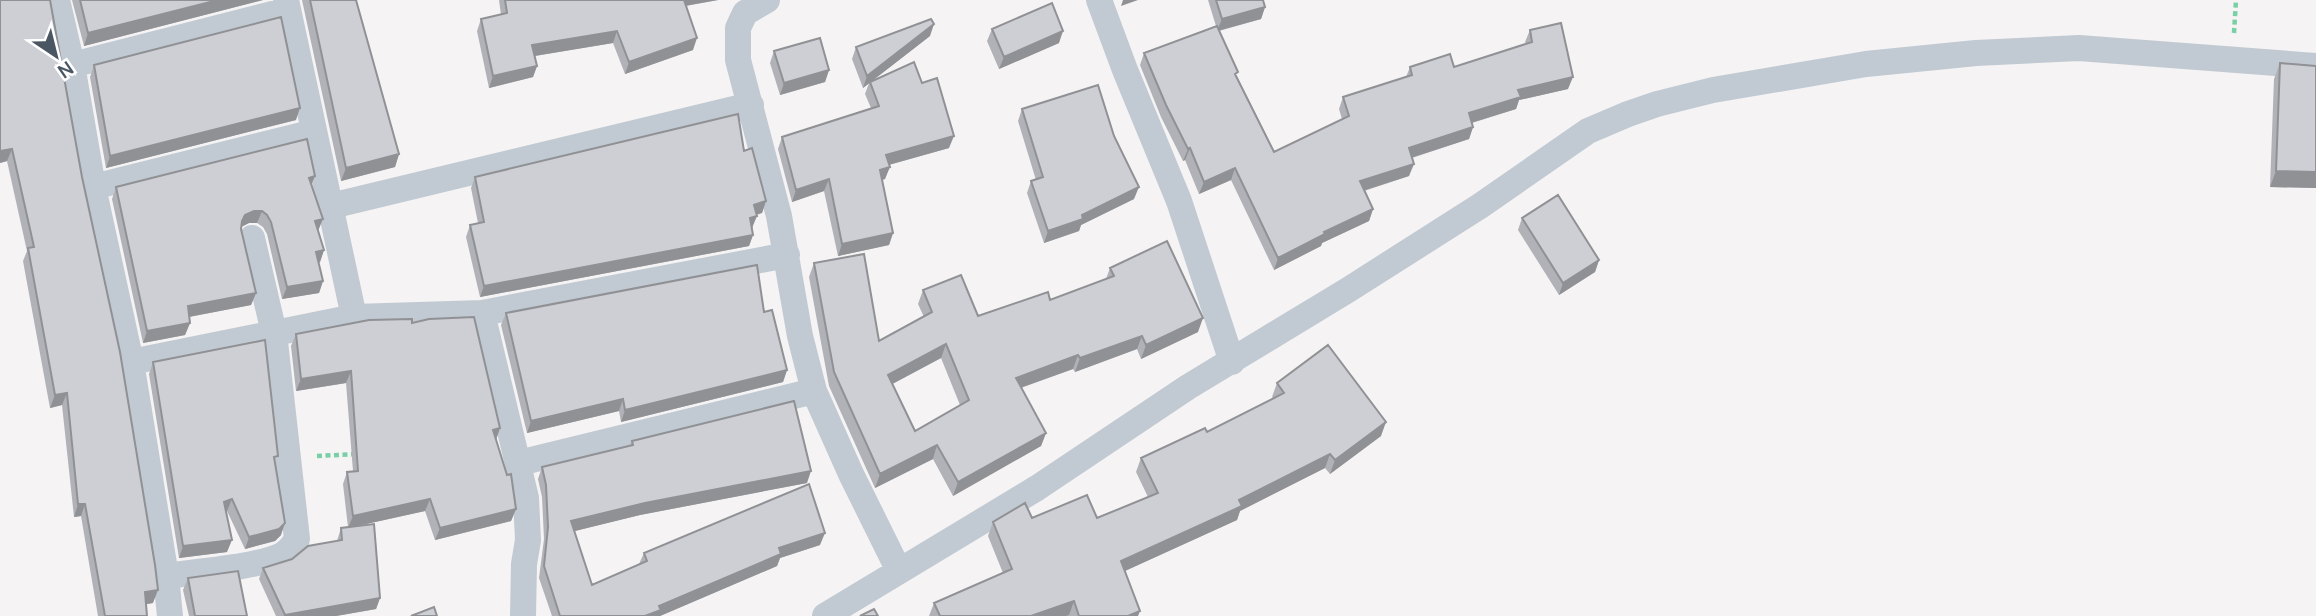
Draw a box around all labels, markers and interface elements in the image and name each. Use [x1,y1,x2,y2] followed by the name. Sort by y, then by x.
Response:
[21,21,91,91] north arrow
[53,55,79,84] text: N

